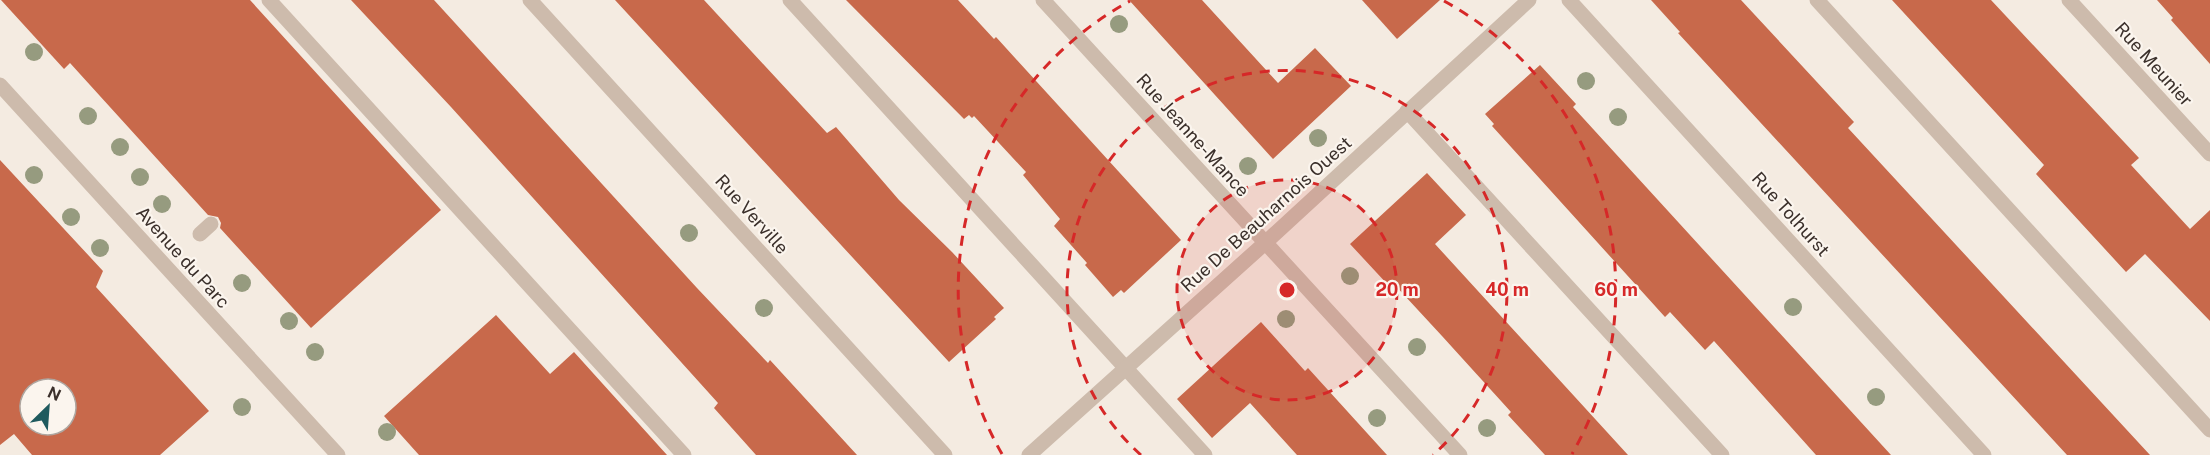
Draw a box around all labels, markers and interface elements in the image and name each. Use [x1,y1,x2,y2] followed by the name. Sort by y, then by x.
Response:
[2111,18,2197,110] street label: Rue Meunier
[1132,69,1254,201] street label: Rue Jeanne-Mance
[1176,132,1356,296] street label: Rue De Beauharnois Ouest
[1748,168,1834,260] street label: Rue Tolhurst
[711,170,793,258] street label: Rue Verville
[132,202,234,312] street label: Avenue du Parc
[1375,279,1419,300] text: 20 m
[1485,279,1529,300] text: 40 m
[1594,279,1638,300] text: 60 m
[1277,280,1297,300] centre of rings
[18,377,78,437] north arrow
[44,383,64,405] text: N

